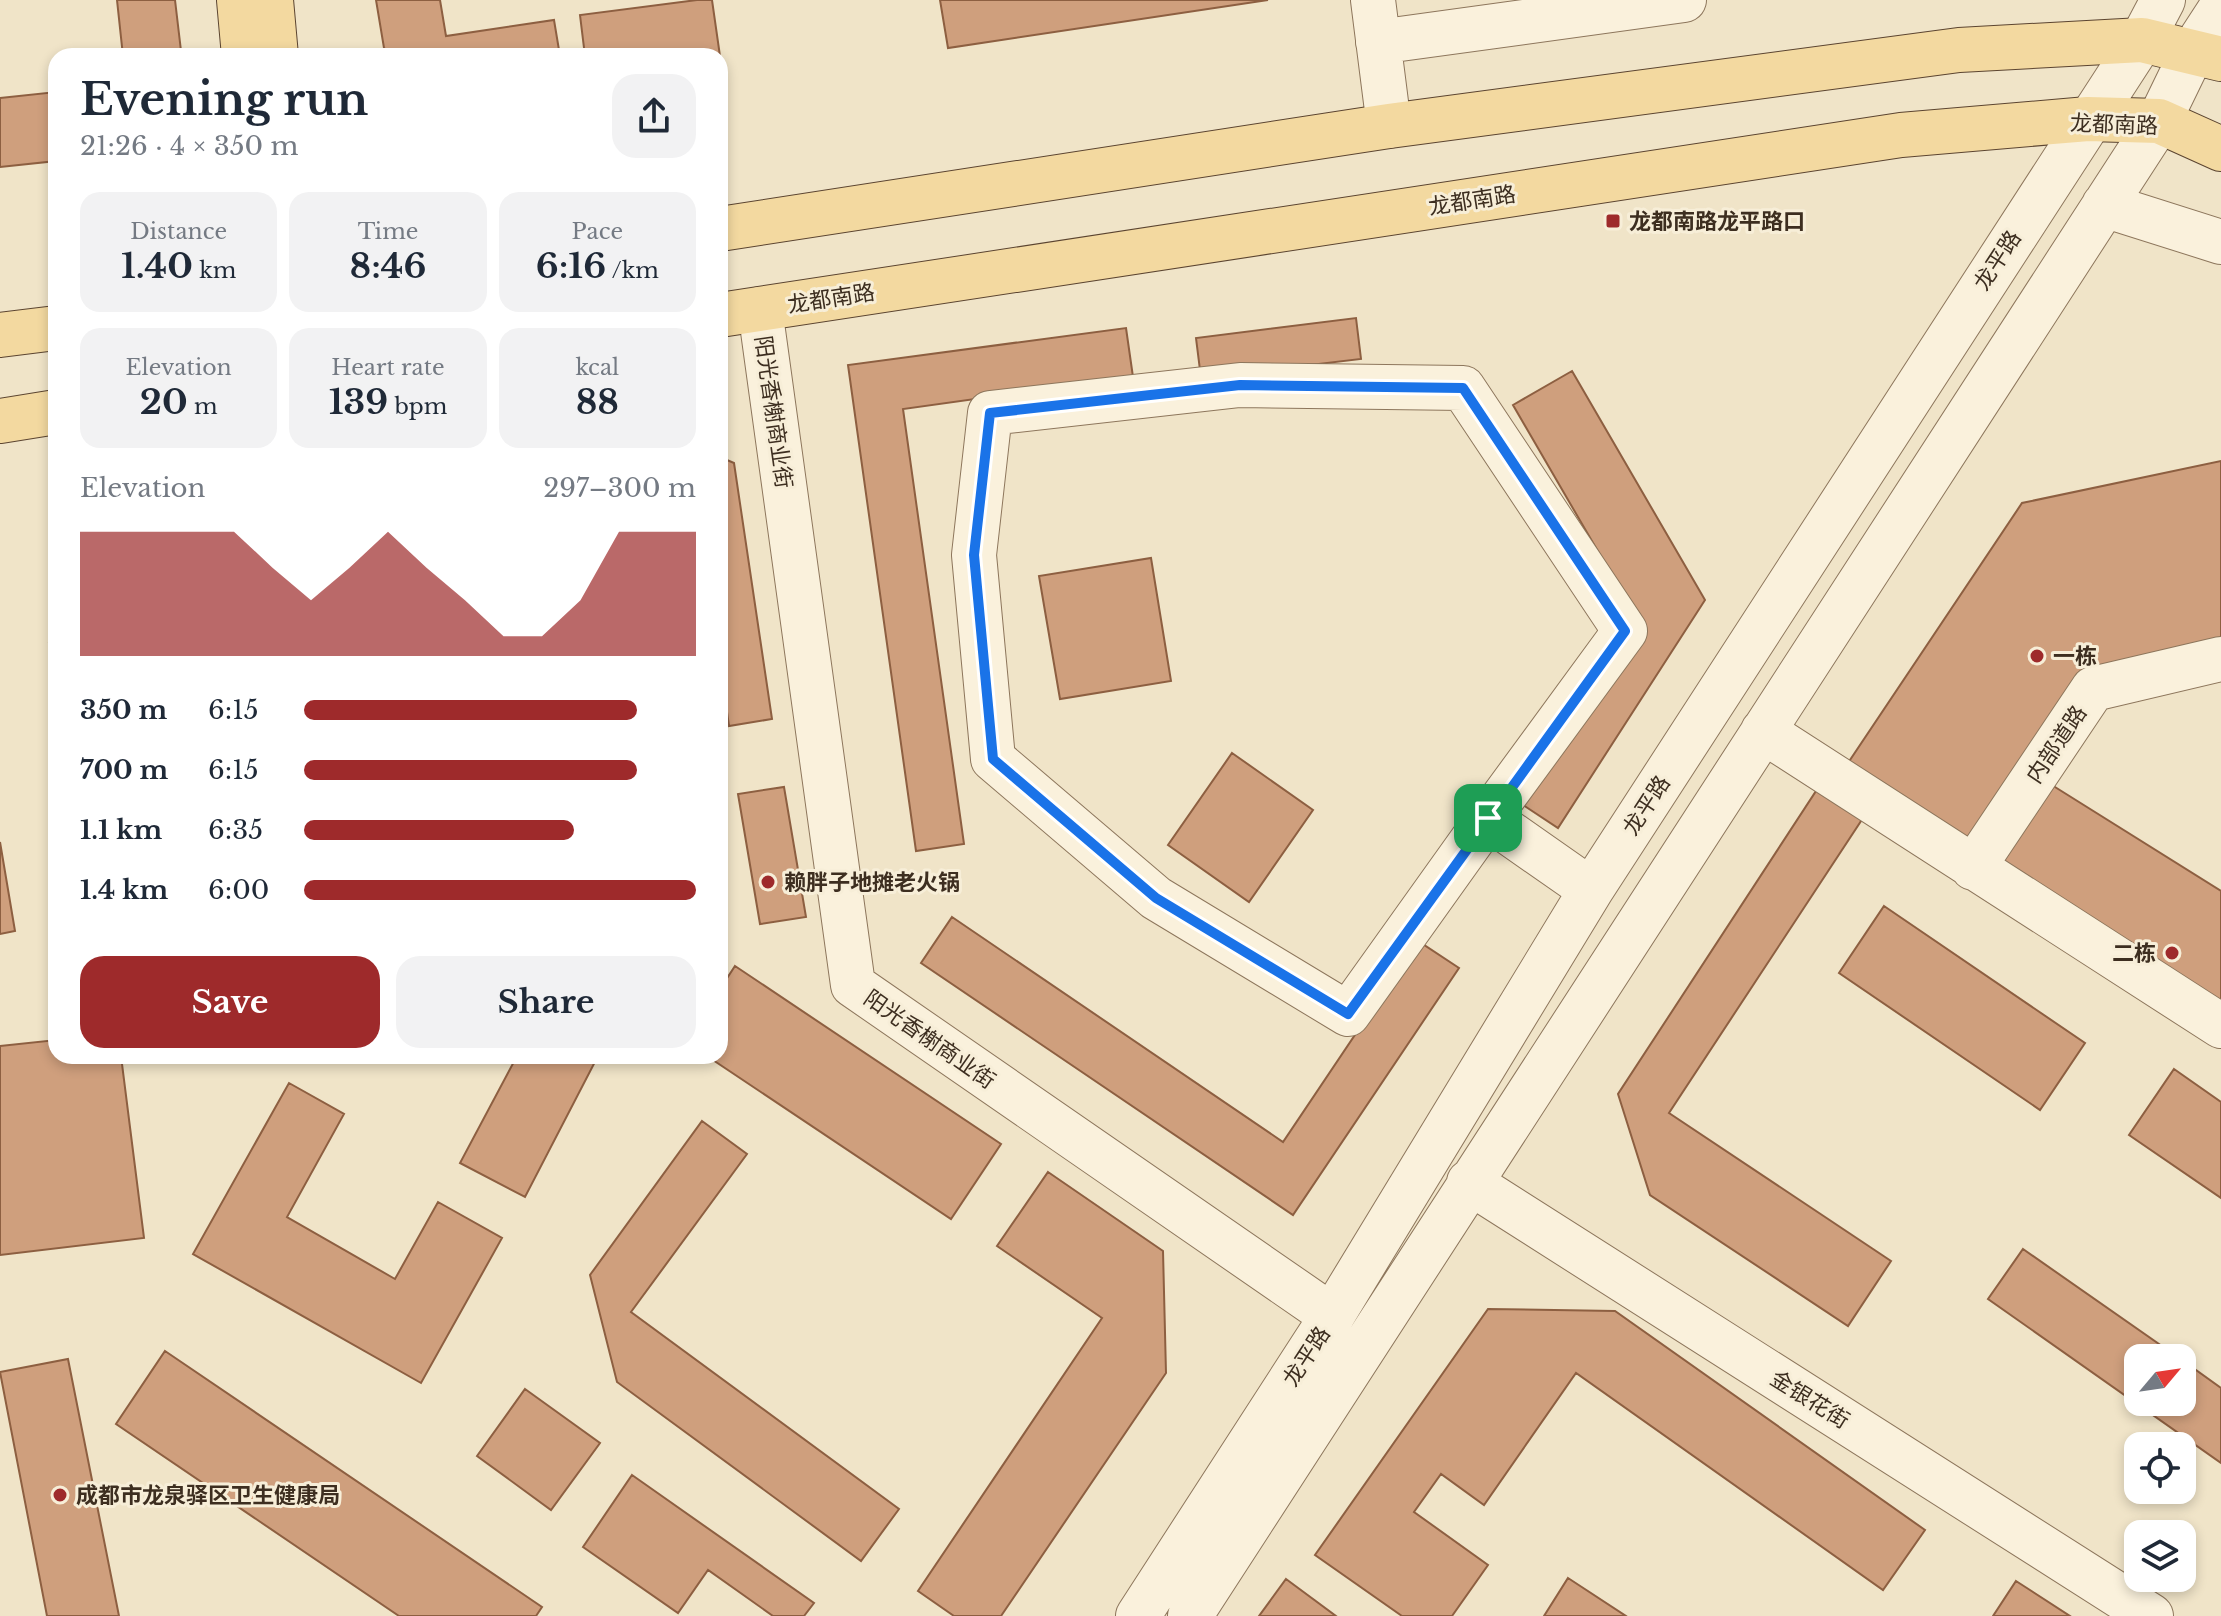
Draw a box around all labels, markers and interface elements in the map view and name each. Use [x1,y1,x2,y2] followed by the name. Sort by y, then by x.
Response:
[80,72,368,127] text: Evening run
[612,74,696,158] button: share
[2070,109,2158,140] street label: 龙都南路
[80,130,298,162] text: 21:26 · 4 × 350 m
[1427,180,1518,221] street label: 龙都南路
[1629,208,1805,235] place label: 龙都南路龙平路口
[1604,212,1622,230] marker: 龙都南路龙平路口
[130,218,227,245] text: Distance
[358,218,418,245] text: Time
[572,218,623,245] text: Pace
[1968,225,2027,295] street label: 龙平路
[121,245,193,287] text: 1.40
[350,245,426,287] text: 8:46
[536,245,606,287] text: 6:16
[193,257,236,284] text: km
[606,257,659,284] text: /km
[786,278,877,319] street label: 龙都南路
[749,334,798,490] street label: 阳光香榭商业街
[126,354,232,381] text: Elevation
[331,354,445,381] text: Heart rate
[575,354,619,381] text: kcal
[140,381,188,423] text: 20
[329,381,388,423] text: 139
[576,381,619,423] text: 88
[188,393,218,420] text: m
[388,393,447,420] text: bpm
[80,472,206,504] text: Elevation
[543,472,696,504] text: 297–300 m
[2053,643,2097,670] place label: 一栋
[2028,647,2046,665] marker: 一栋
[80,694,167,726] text: 350 m
[208,694,259,726] text: 6:15
[2021,700,2092,788] street label: 内部道路
[80,754,168,786] text: 700 m
[208,754,259,786] text: 6:15
[1617,770,1676,840] street label: 龙平路
[1454,784,1522,852] pin
[1466,796,1510,840] icon: arrive
[80,814,162,846] text: 1.1 km
[208,814,263,846] text: 6:35
[784,869,960,896] place label: 赖胖子地摊老火锅
[759,873,777,891] marker: 赖胖子地摊老火锅
[80,874,168,906] text: 1.4 km
[208,874,269,906] text: 6:00
[2112,940,2156,967] place label: 二栋
[2163,944,2181,962] marker: 二栋
[80,956,380,1048] button: Save
[396,956,696,1048] button: Share
[859,984,1001,1095] street label: 阳光香榭商业街
[1277,1321,1336,1391] street label: 龙平路
[2124,1344,2196,1416] north arrow
[2124,1344,2196,1592] map controls
[1765,1365,1854,1434] street label: 金银花街
[2124,1432,2196,1504] button: locate
[76,1482,340,1509] place label: 成都市龙泉驿区卫生健康局
[51,1486,69,1504] marker: 成都市龙泉驿区卫生健康局
[2124,1520,2196,1592] button: layers

